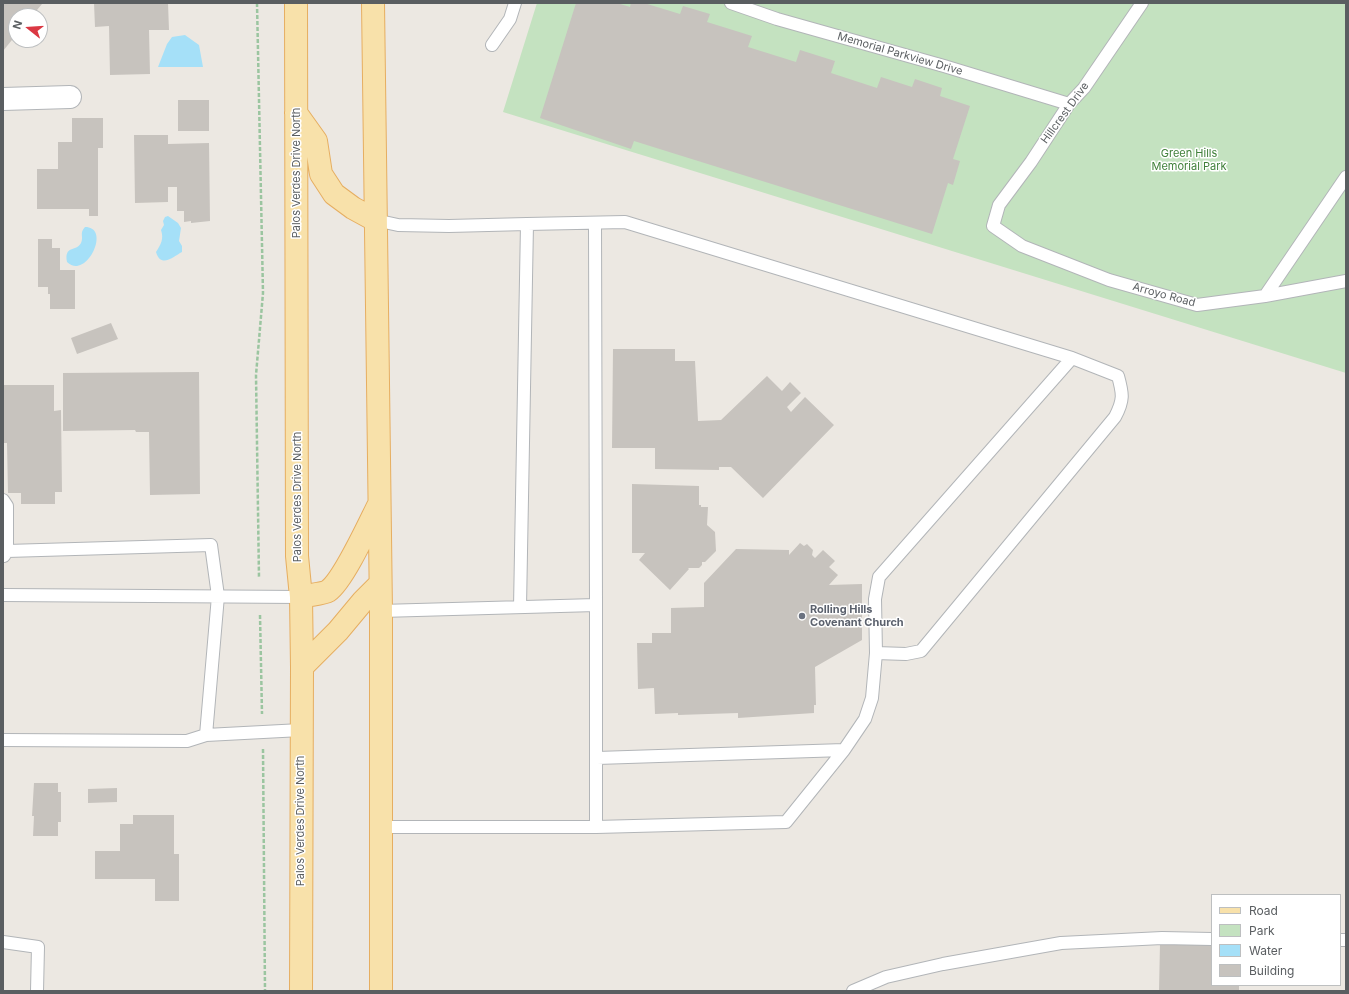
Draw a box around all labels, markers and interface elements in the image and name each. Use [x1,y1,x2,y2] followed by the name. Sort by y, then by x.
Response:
[8,8,48,48] north arrow
[10,19,25,31] text: N
[836,30,964,78] street label: Memorial Parkview Drive
[1038,80,1092,146] street label: Hillcrest Drive
[290,108,304,238] street label: Palos Verdes Drive North
[1151,147,1227,173] park label: Green Hills Memorial Park
[1131,280,1197,310] street label: Arroyo Road
[291,432,305,562] street label: Palos Verdes Drive North
[810,603,904,629] place label: Rolling Hills Covenant Church
[797,611,807,621] marker: Rolling Hills Covenant Church
[294,756,308,886] street label: Palos Verdes Drive North
[1211,894,1341,986] legend
[1249,903,1278,918] text: Road
[1249,923,1275,938] text: Park
[1249,943,1282,958] text: Water
[1249,963,1294,978] text: Building

